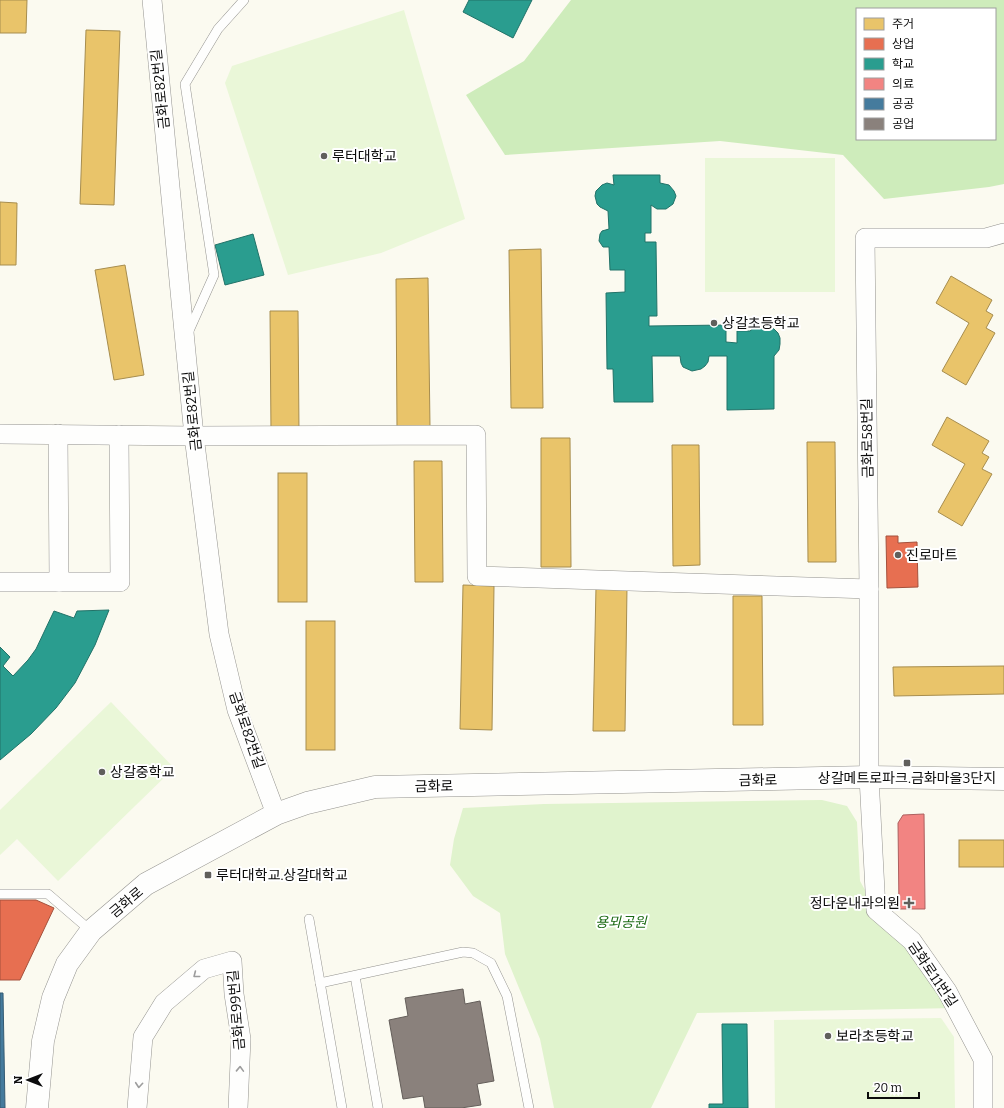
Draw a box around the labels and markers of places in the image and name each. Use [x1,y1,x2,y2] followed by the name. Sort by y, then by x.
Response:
[332,148,397,165] place label: 루터대학교
[319,151,329,161] marker: 루터대학교
[722,315,799,332] place label: 상갈초등학교
[709,318,719,328] marker: 상갈초등학교
[906,547,958,564] place label: 진로마트
[893,550,903,560] marker: 진로마트
[902,758,912,768] marker: 상갈메트로파크.금화마을3단지
[110,764,175,781] place label: 상갈중학교
[97,767,107,777] marker: 상갈중학교
[818,770,996,787] place label: 상갈메트로파크.금화마을3단지
[216,867,348,884] place label: 루터대학교.상갈대학교
[203,870,213,880] marker: 루터대학교.상갈대학교
[810,895,900,912] place label: 정다운내과의원
[903,897,915,909] marker: 정다운내과의원
[836,1028,913,1045] place label: 보라초등학교
[823,1031,833,1041] marker: 보라초등학교

